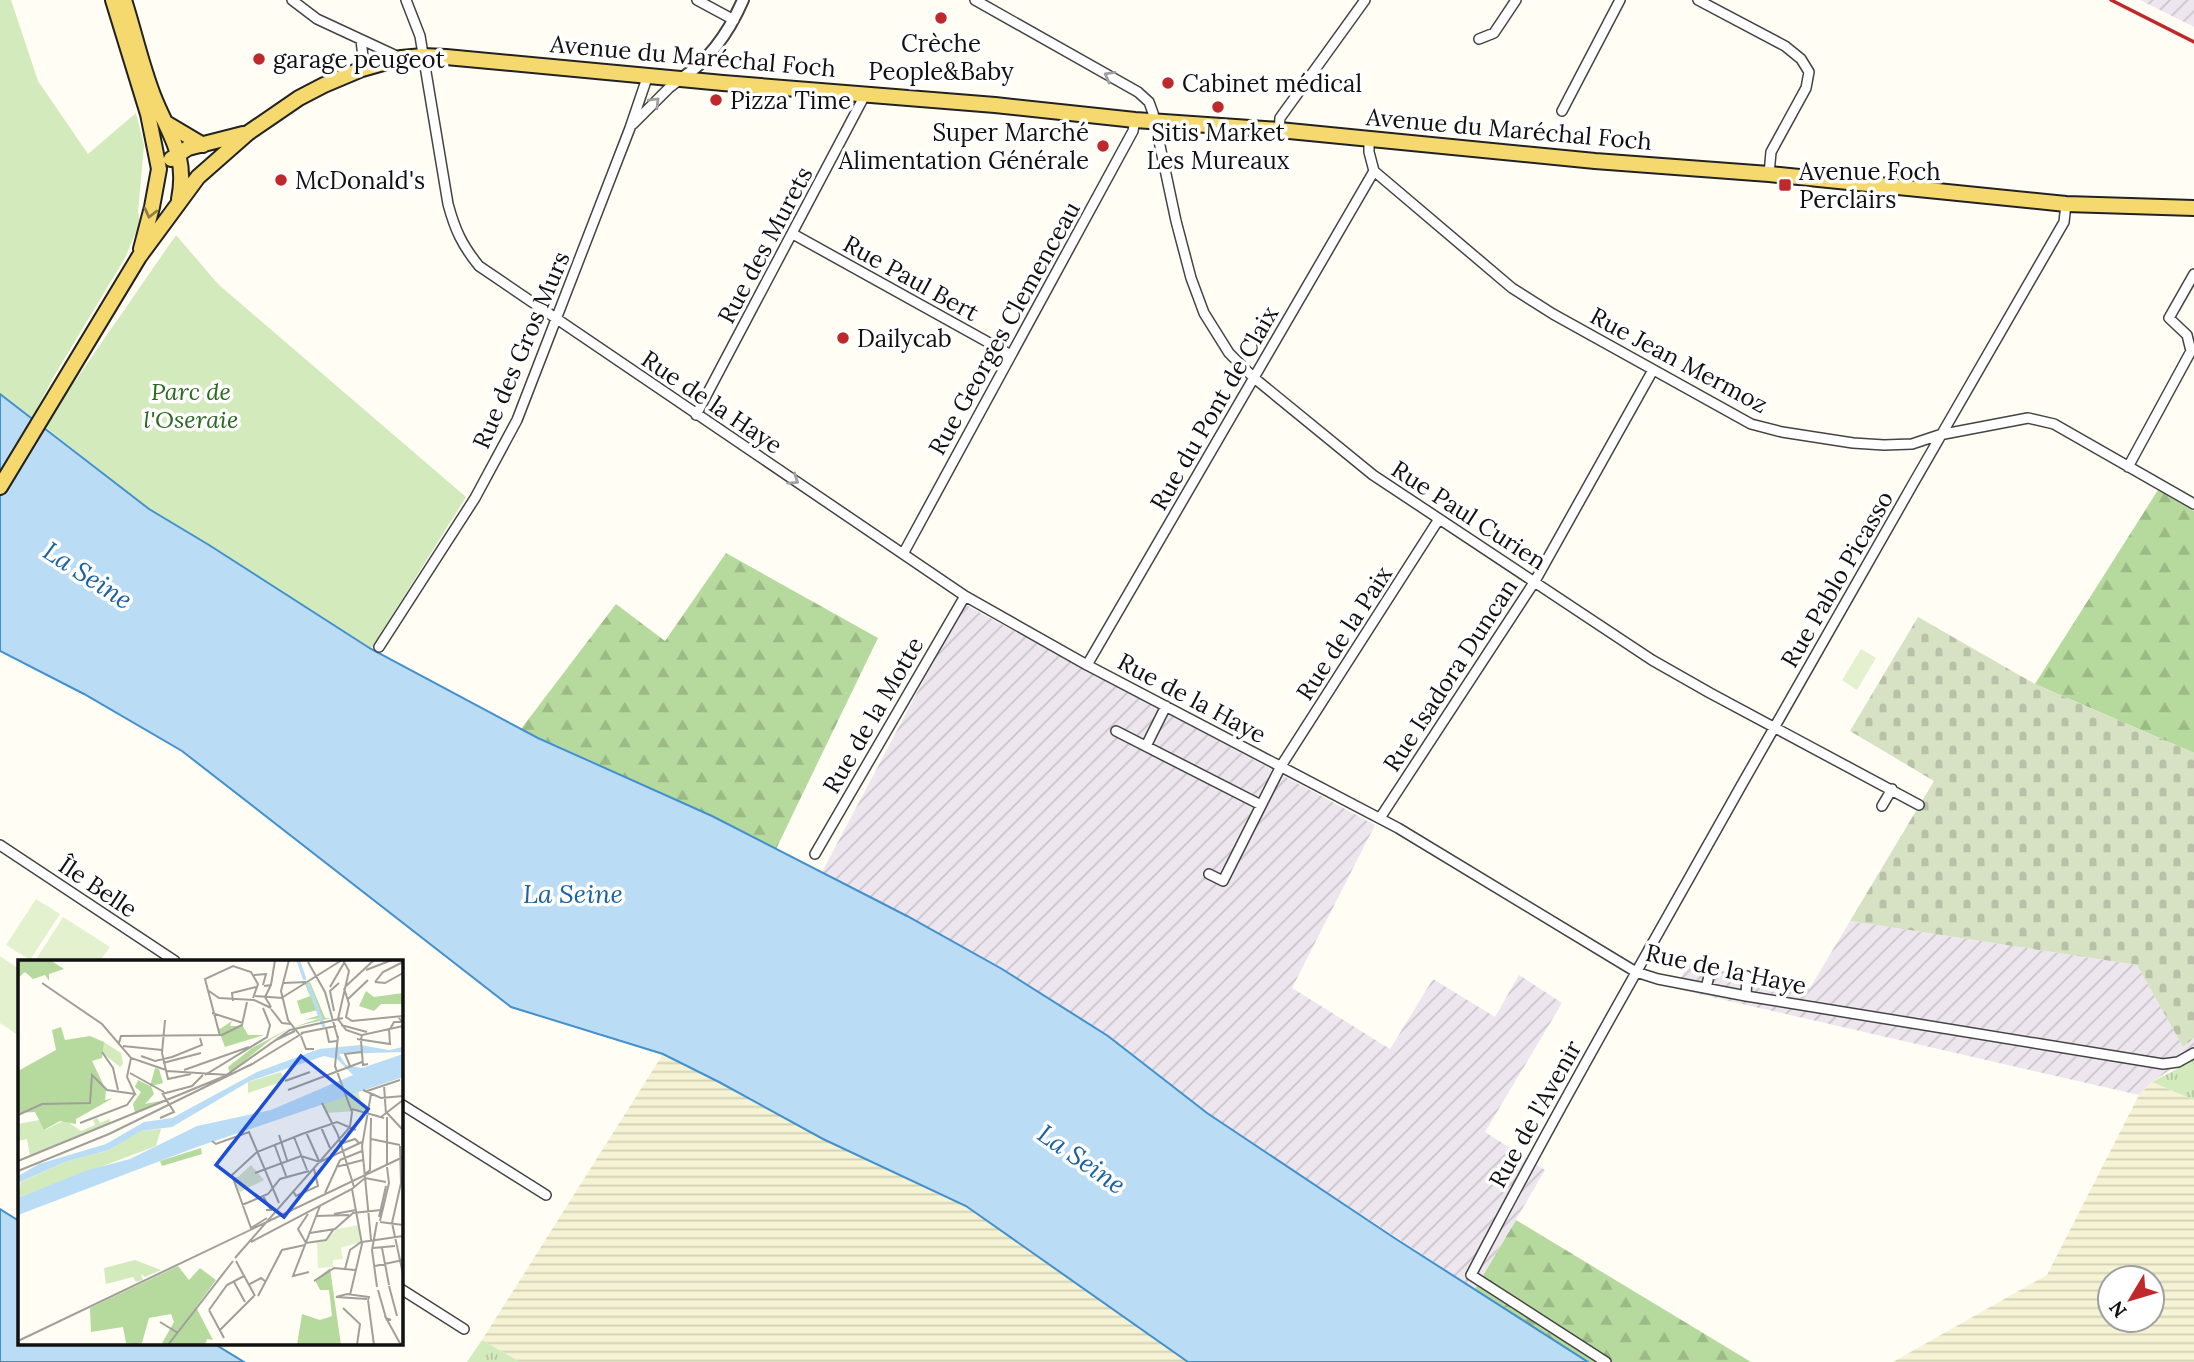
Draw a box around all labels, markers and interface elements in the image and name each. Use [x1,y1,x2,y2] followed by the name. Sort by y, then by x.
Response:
[933,10,949,26] marker: Crèche People&Baby
[548,28,837,84] street label: Avenue du Maréchal Foch
[868,28,1014,87] place label: Crèche People&Baby
[273,44,445,75] place label: garage peugeot
[251,51,267,67] marker: garage peugeot
[1182,68,1362,99] place label: Cabinet médical
[1104,71,1117,84] one-way arrow
[1160,75,1176,91] marker: Cabinet médical
[730,85,851,116] place label: Pizza Time
[708,92,724,108] marker: Pizza Time
[646,98,659,111] one-way arrow
[1210,99,1226,115] marker: Sitis Market Les Mureaux
[1364,101,1653,157] street label: Avenue du Maréchal Foch
[837,117,1089,176] place label: Super Marché Alimentation Générale
[1146,117,1290,176] place label: Sitis Market Les Mureaux
[1095,138,1111,154] marker: Super Marché Alimentation Générale
[1798,156,1941,215] place label: Avenue Foch Perclairs
[711,161,819,329] street label: Rue des Murets
[295,165,425,196] place label: McDonald's
[273,172,289,188] marker: McDonald's
[1777,177,1793,193] marker: Avenue Foch Perclairs
[921,196,1087,460] street label: Rue Georges Clemenceau
[144,207,159,219] one-way arrow
[838,228,985,328] street label: Rue Paul Bert
[465,247,577,453] street label: Rue des Gros Murs
[1143,300,1285,516] street label: Rue du Pont de Claix
[1585,300,1773,420] street label: Rue Jean Mermoz
[857,323,952,354] place label: Dailycab
[835,330,851,346] marker: Dailycab
[635,343,789,461] street label: Rue de la Haye
[143,376,239,435] park label: Parc de l'Oseraie
[1386,453,1552,577] street label: Rue Paul Curien
[786,472,799,485] one-way arrow
[1774,485,1900,673] street label: Rue Pablo Picasso
[37,534,139,616] water label: La Seine
[1289,560,1399,706] street label: Rue de la Paix
[1376,573,1524,777] street label: Rue Isadora Duncan
[816,631,930,799] street label: Rue de la Motte
[1112,646,1272,750] street label: Rue de la Haye
[53,850,143,924] street label: Île Belle
[523,877,623,910] water label: La Seine
[1643,937,1809,1001] street label: Rue de la Haye
[18,960,402,1344] inset map
[1482,1034,1589,1193] street label: Rue de l'Avenir
[1032,1117,1132,1201] water label: La Seine
[2096,1264,2166,1334] north arrow
[2103,1296,2132,1323] text: N

